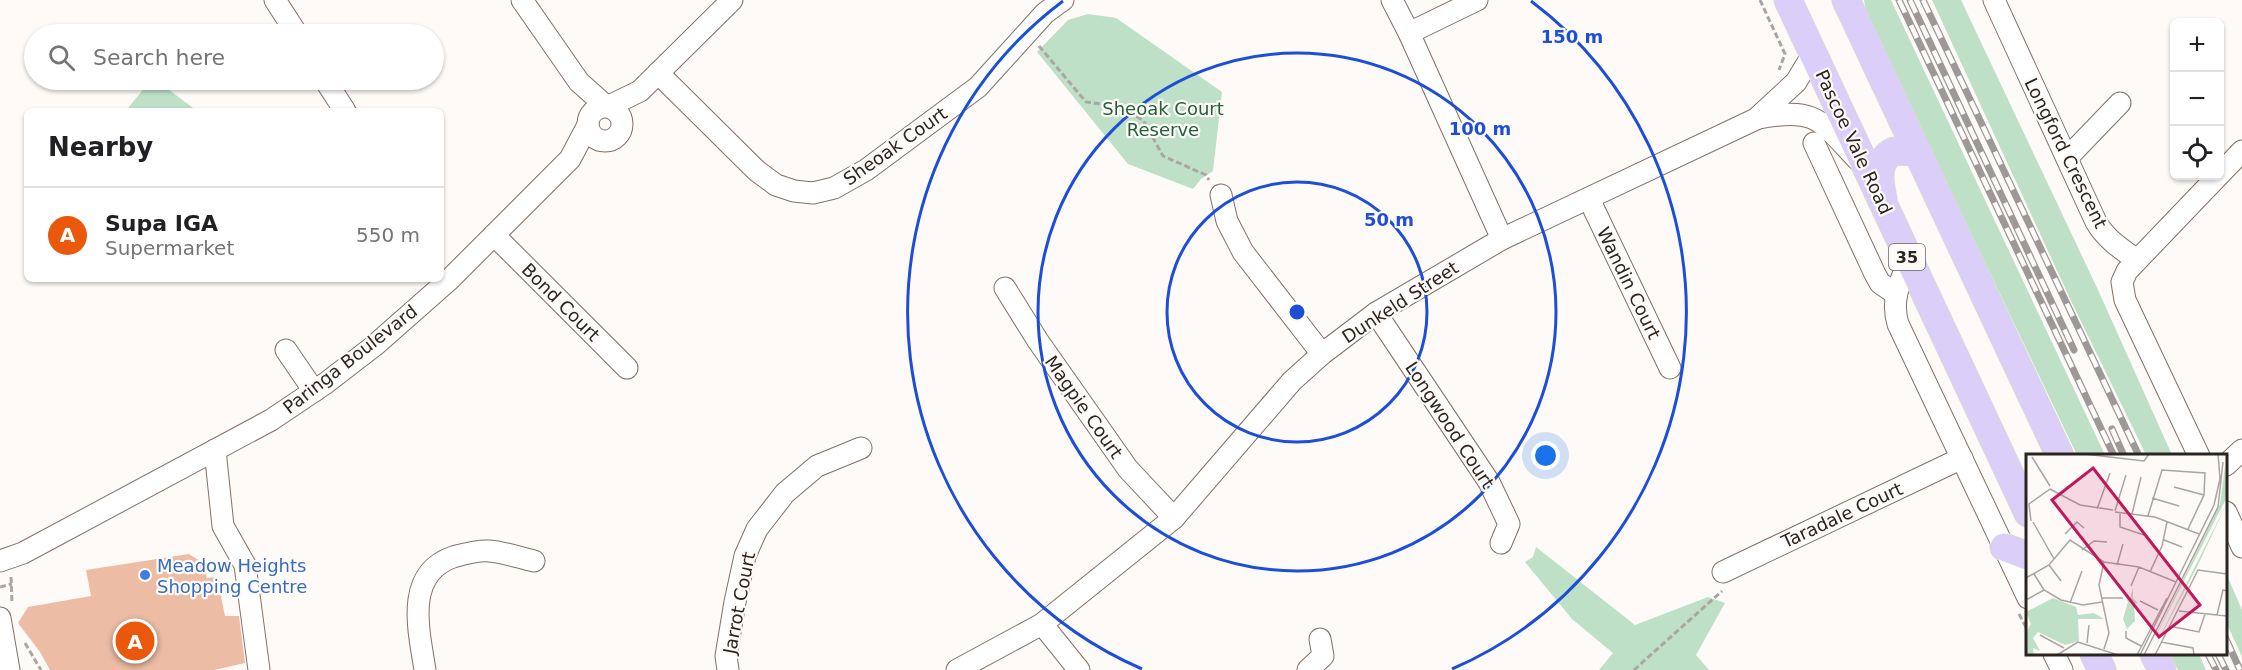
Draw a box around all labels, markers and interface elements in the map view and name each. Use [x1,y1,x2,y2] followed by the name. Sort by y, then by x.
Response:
[2170,18,2224,180] map controls
[2170,18,2224,72] button: +
[24,24,444,90] search box
[1541,26,1603,47] text: 150 m
[45,41,78,74] icon: search
[93,45,225,70] text: Search here
[1811,66,1897,218] street label: Pascoe Vale Road
[2170,72,2224,126] button: −
[2020,74,2112,232] street label: Longford Crescent
[1102,98,1224,140] park label: Sheoak Court Reserve
[839,103,951,189] street label: Sheoak Court
[1449,118,1511,139] text: 100 m
[2170,126,2224,180] button: locate
[48,132,153,162] text: Nearby
[1364,209,1414,230] text: 50 m
[105,211,218,236] text: Supa IGA
[60,223,75,247] text: A
[356,223,420,247] text: 550 m
[1593,224,1665,342] street label: Wandin Court
[105,236,234,260] text: Supermarket
[1889,244,1925,270] road number: 35
[1338,257,1462,347] street label: Dunkeld Street
[518,259,604,345] street label: Bond Court
[279,300,421,418] street label: Paringa Boulevard
[1287,302,1307,322] centre of rings
[1041,352,1127,462] street label: Magpie Court
[1401,358,1499,492] street label: Longwood Court
[1531,441,1560,470] your location
[2026,454,2227,655] inset map
[1777,478,1906,553] street label: Taradale Court
[719,550,759,657] street label: Jarrot Court
[157,555,307,597] place label: Meadow Heights Shopping Centre
[138,568,152,582] marker: Meadow Heights Shopping Centre
[116,618,154,664] pin: A

